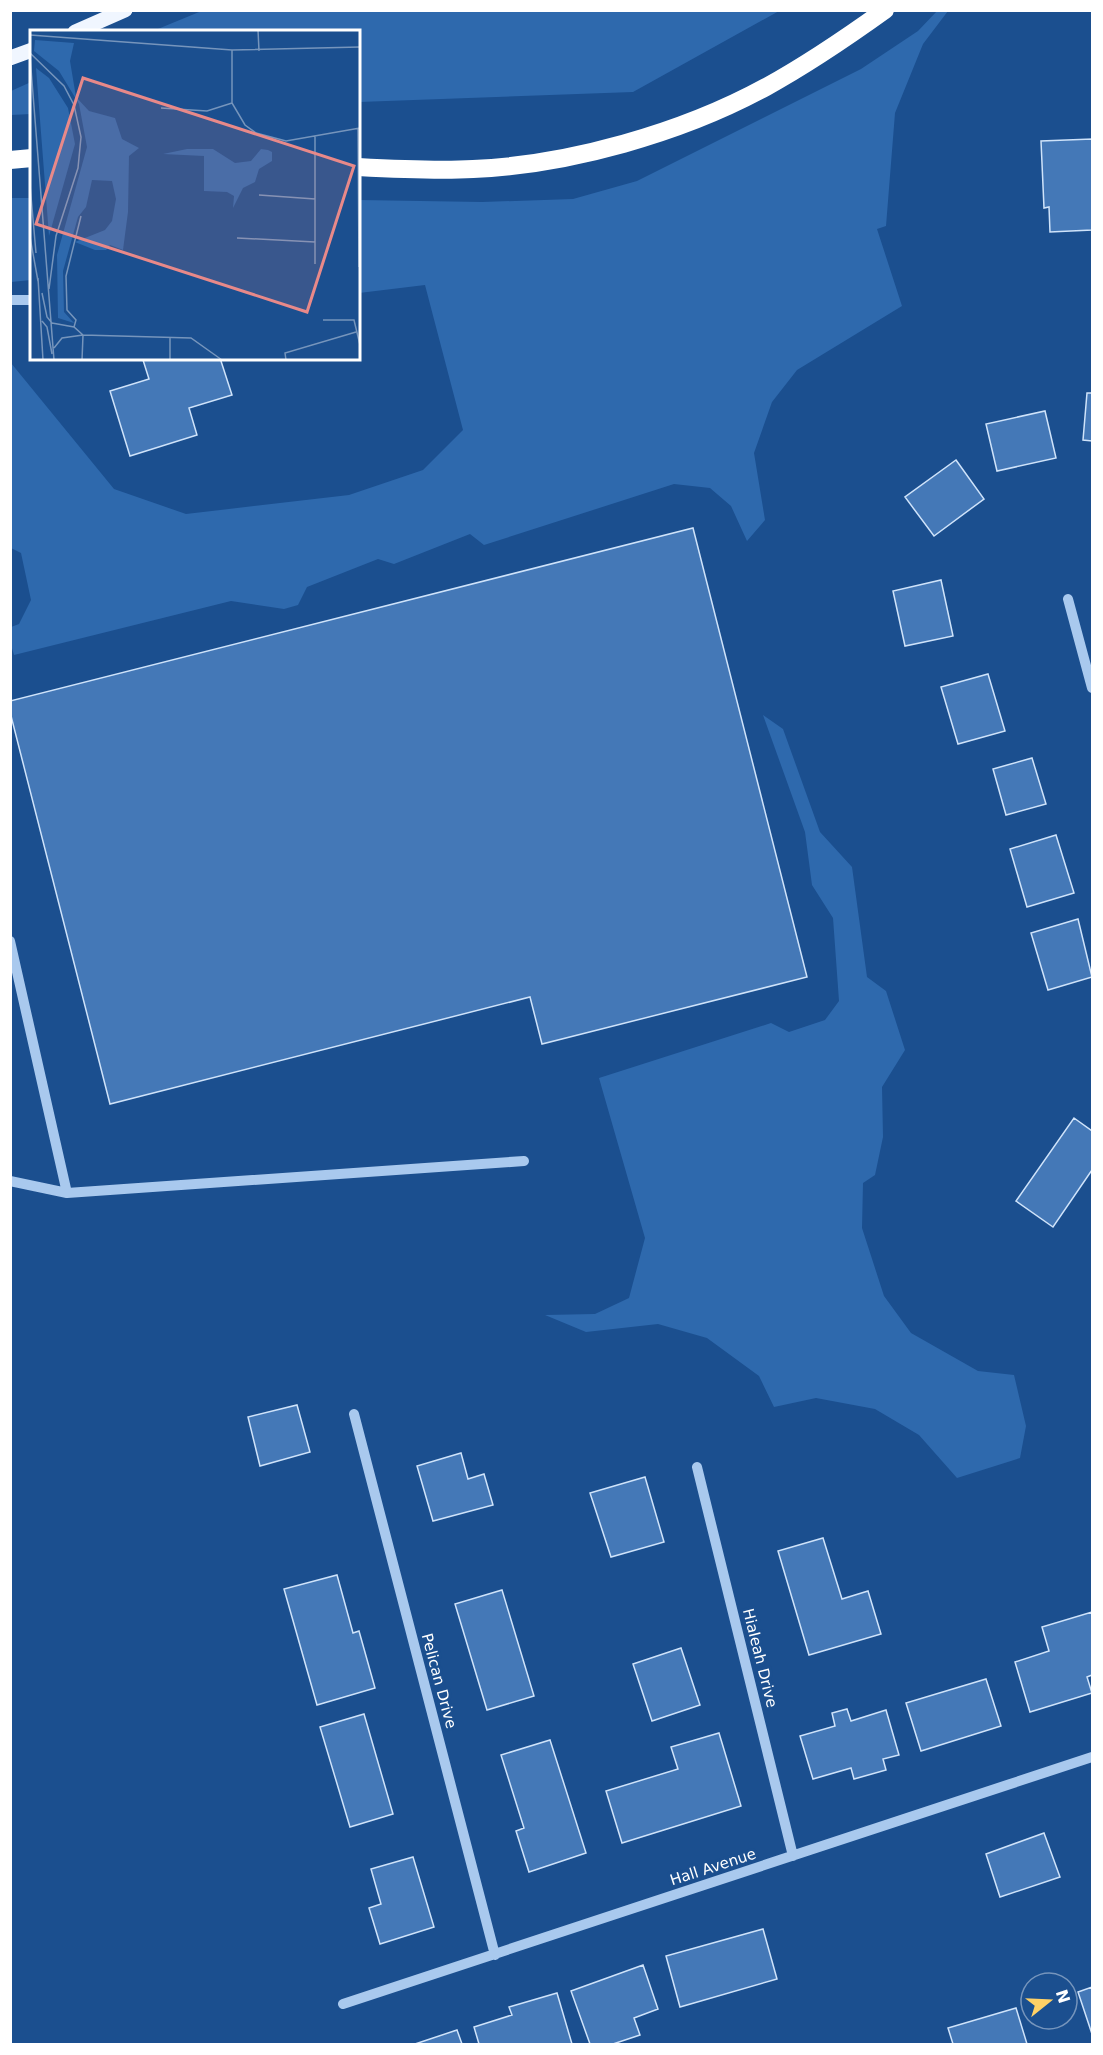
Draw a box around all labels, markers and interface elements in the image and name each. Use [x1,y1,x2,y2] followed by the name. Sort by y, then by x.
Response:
[30,30,360,360] inset map
[739,1607,781,1709] street label: Hialeah Drive
[418,1631,460,1731] street label: Pelican Drive
[668,1845,758,1889] street label: Hall Avenue
[1019,1971,1079,2031] north arrow
[1052,1987,1074,2006] text: N

